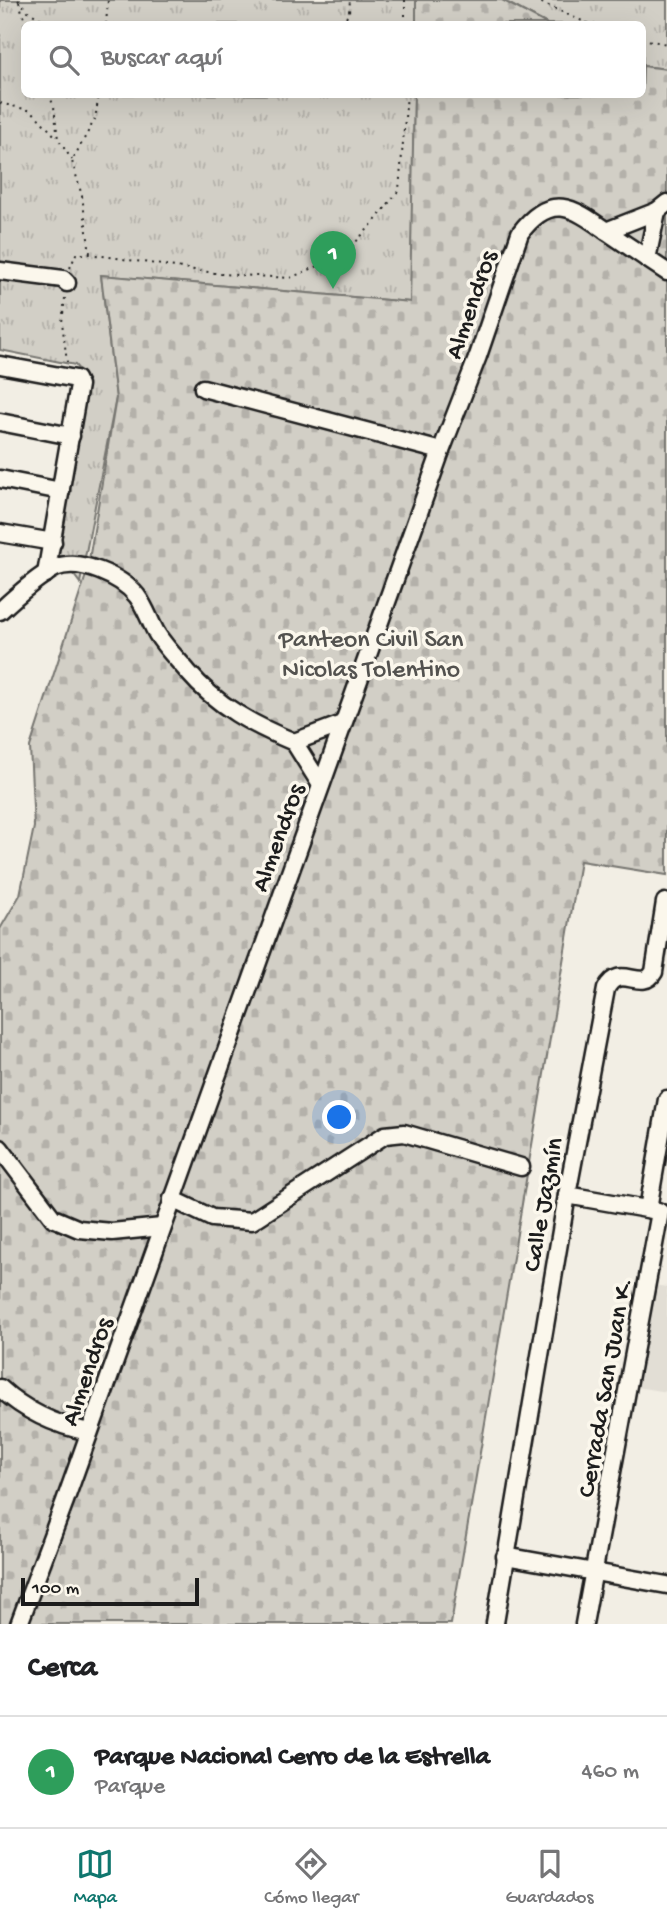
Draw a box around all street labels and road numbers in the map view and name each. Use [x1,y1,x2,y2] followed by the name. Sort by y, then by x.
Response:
[440,246,507,364] street label: Almendros
[246,779,315,897] street label: Almendros
[518,1135,573,1274] street label: Calle Jazmín
[573,1275,642,1500] street label: Cerrada San Juan K.
[56,1313,123,1431] street label: Almendros

